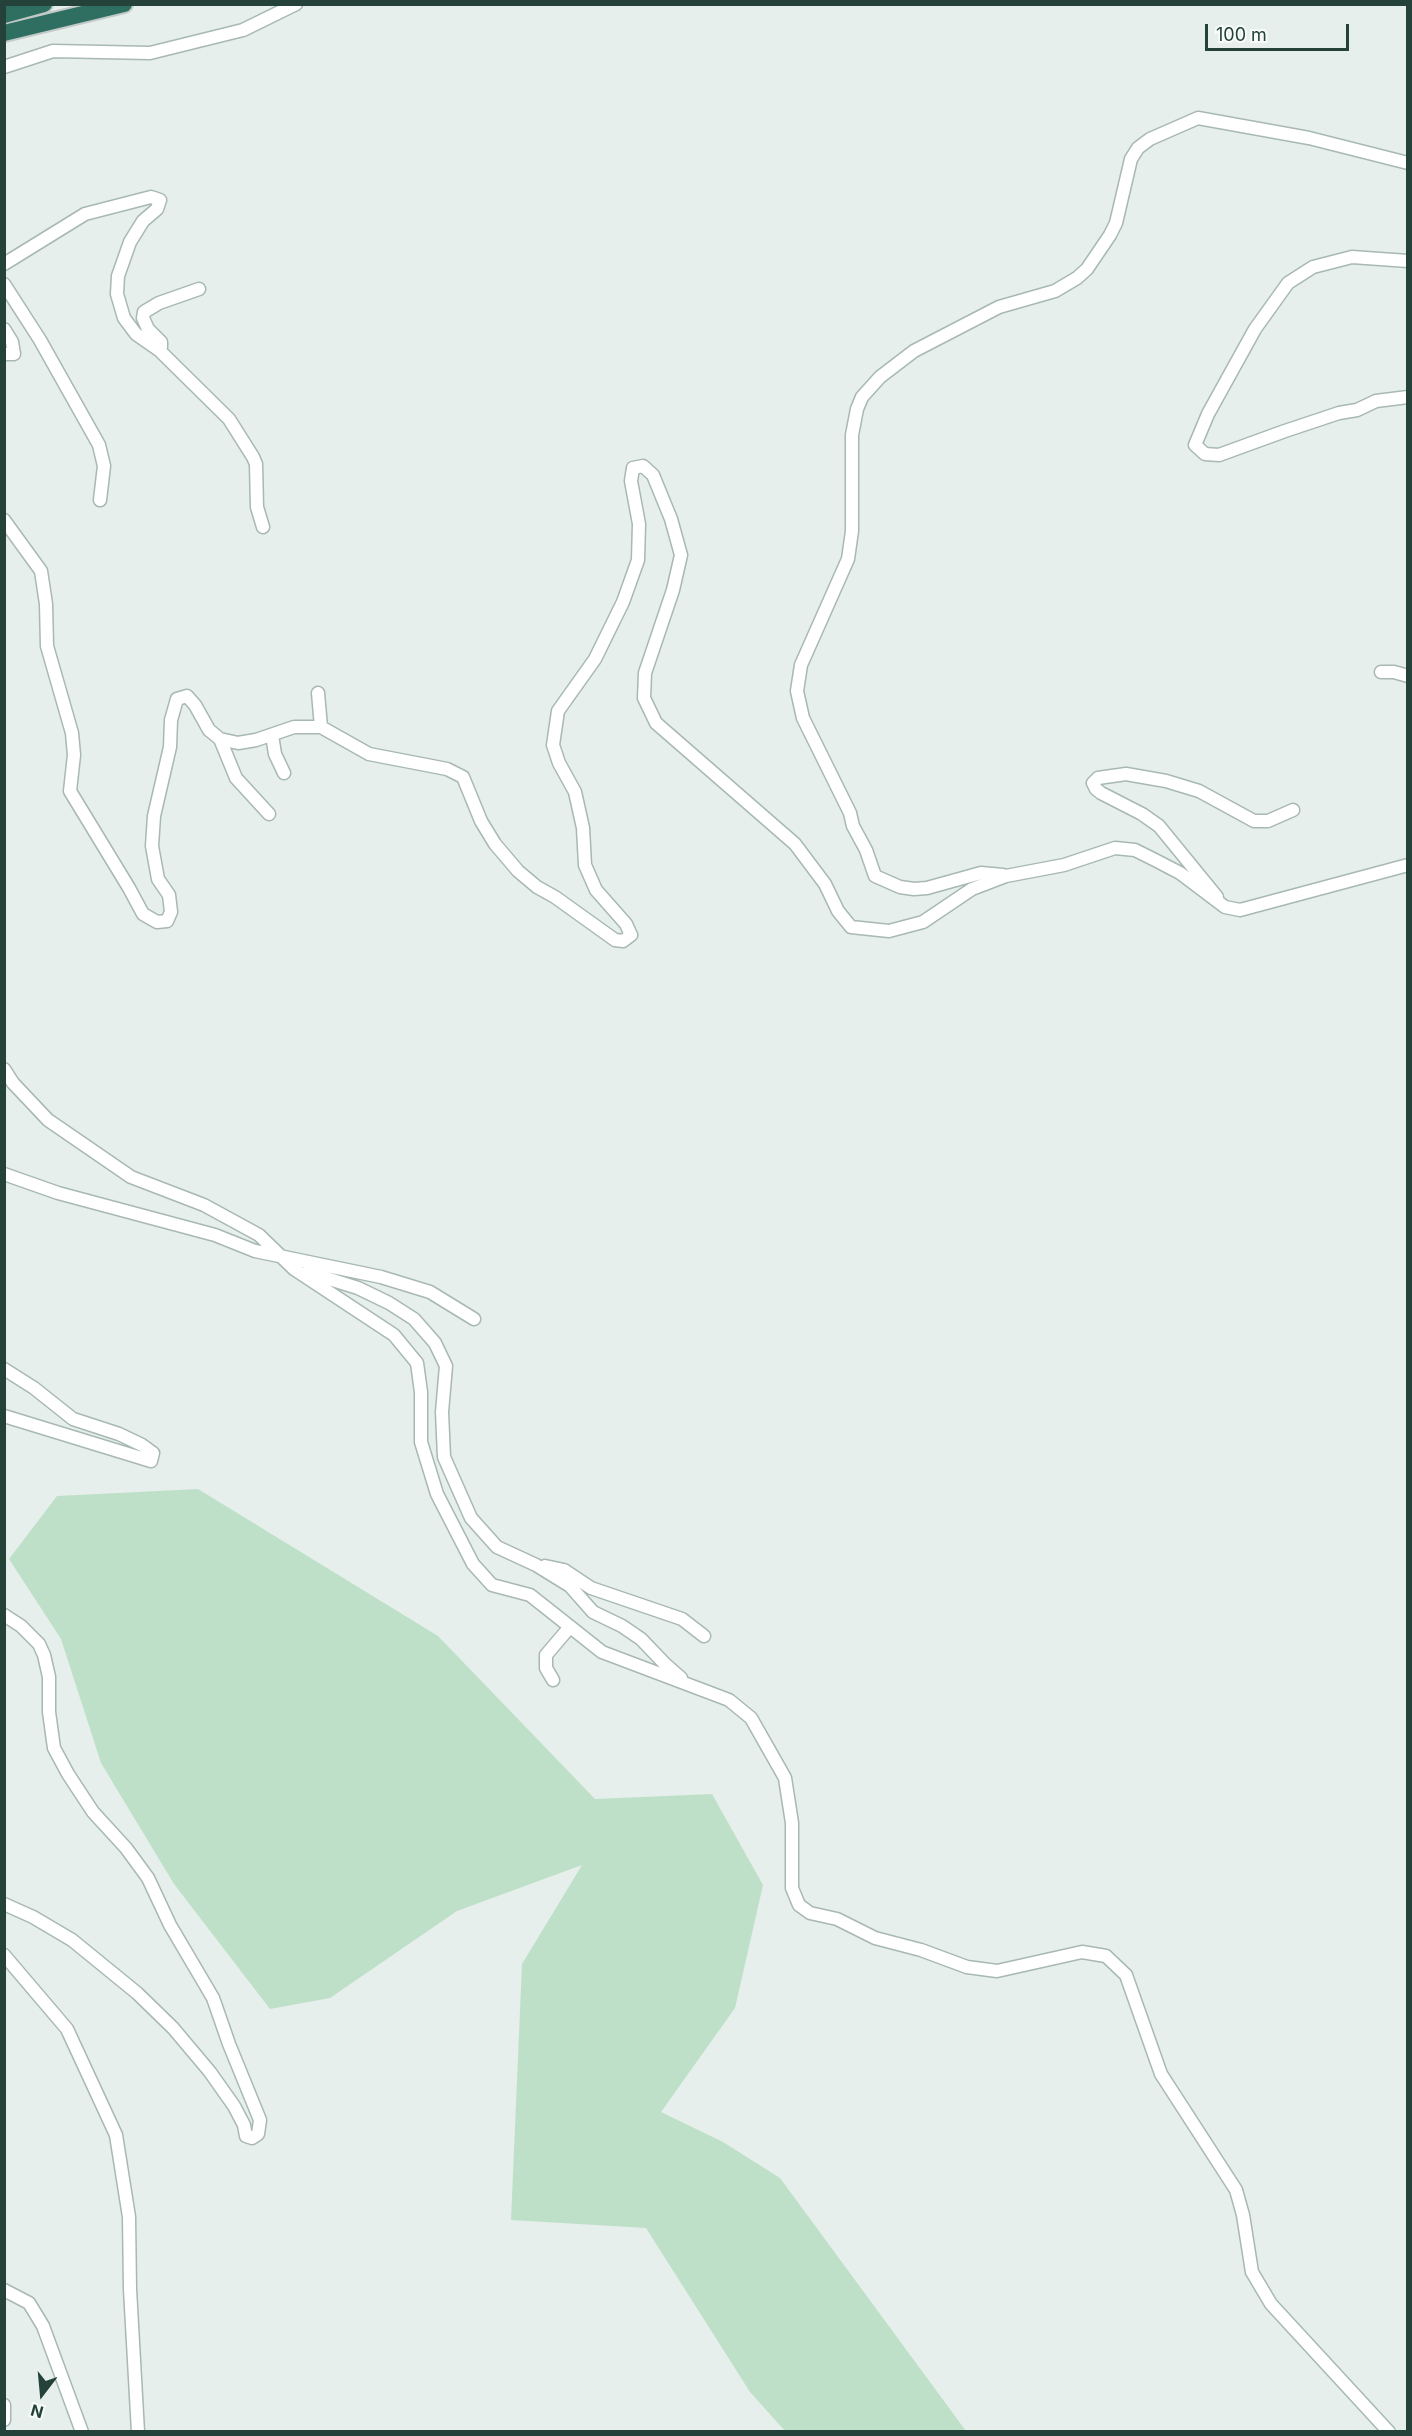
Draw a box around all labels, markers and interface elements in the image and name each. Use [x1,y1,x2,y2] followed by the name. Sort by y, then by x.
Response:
[1208,12,1352,50] scale bar
[1216,24,1267,45] text: 100 m
[12,2364,72,2424] north arrow
[28,2400,46,2423] text: N

